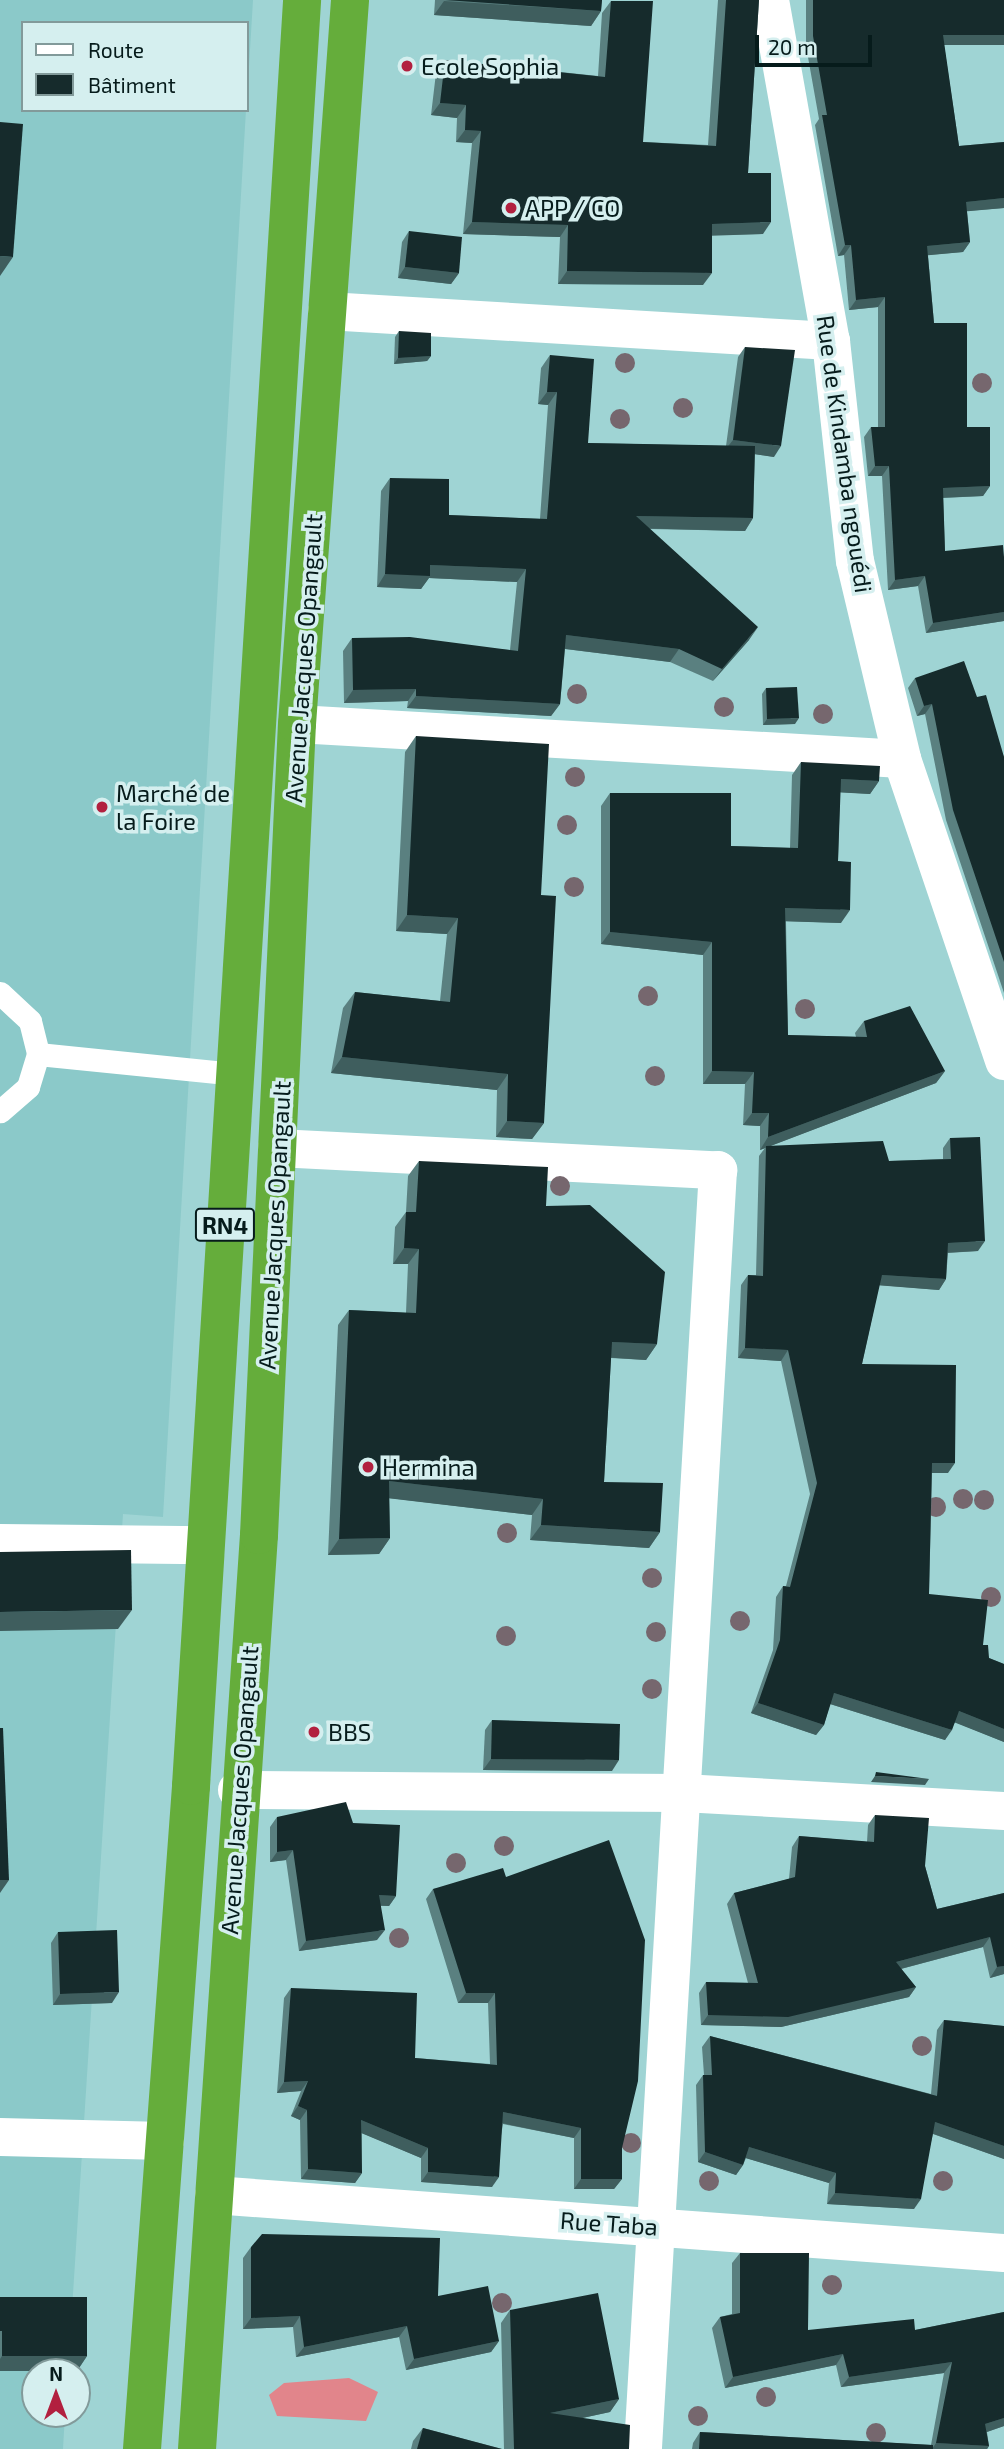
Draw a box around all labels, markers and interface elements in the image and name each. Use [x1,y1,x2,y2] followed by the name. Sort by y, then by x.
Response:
[21,21,248,112] legend
[759,21,876,65] scale bar
[768,34,816,59] text: 20 m
[88,37,144,62] text: Route
[421,52,559,80] place label: Ecole Sophia
[399,58,415,74] marker: Ecole Sophia
[88,72,176,97] text: Bâtiment
[525,194,621,222] place label: APP / CO
[503,200,519,216] marker: APP / CO
[811,313,879,595] street label: Rue de Kindamba ngouédi
[279,512,327,804] street label: Avenue Jacques Opangault
[116,779,230,835] place label: Marché de la Foire
[94,799,110,815] marker: Marché de la Foire
[252,1080,296,1370] street label: Avenue Jacques Opangault
[194,1206,256,1244] road number: RN4
[382,1453,475,1481] place label: Hermina
[360,1459,376,1475] marker: Hermina
[215,1644,263,1936] street label: Avenue Jacques Opangault
[328,1718,371,1746] place label: BBS
[306,1724,322,1740] marker: BBS
[559,2205,659,2241] street label: Rue Taba
[21,2358,91,2428] north arrow
[49,2362,63,2385] text: N

